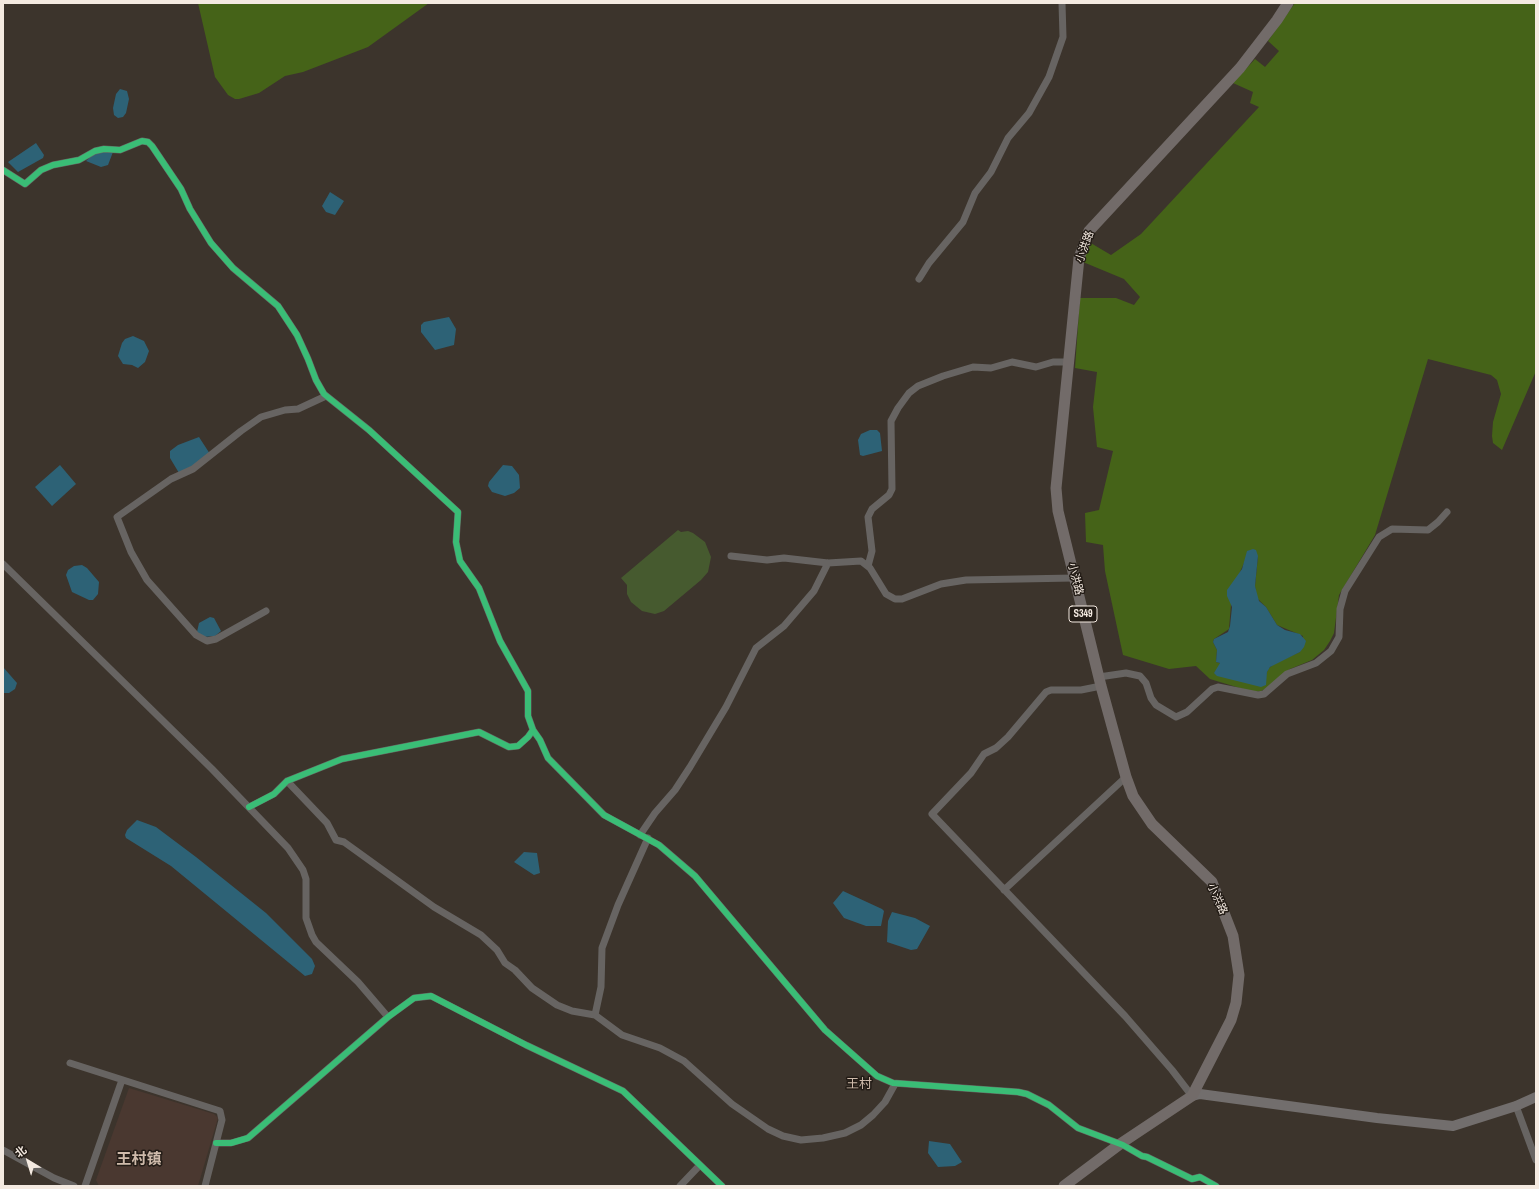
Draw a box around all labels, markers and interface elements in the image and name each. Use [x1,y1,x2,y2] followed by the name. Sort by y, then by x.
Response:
[1073,229,1097,265] street label: 小洪路
[1065,561,1085,597] street label: 小洪路
[1069,606,1097,622] road number: S349
[1204,881,1230,917] street label: 小洪路
[846,1077,872,1093] district label: 王村
[8,1141,48,1181] north arrow
[12,1143,29,1160] text: 北
[117,1151,161,1169] district label: 王村镇

